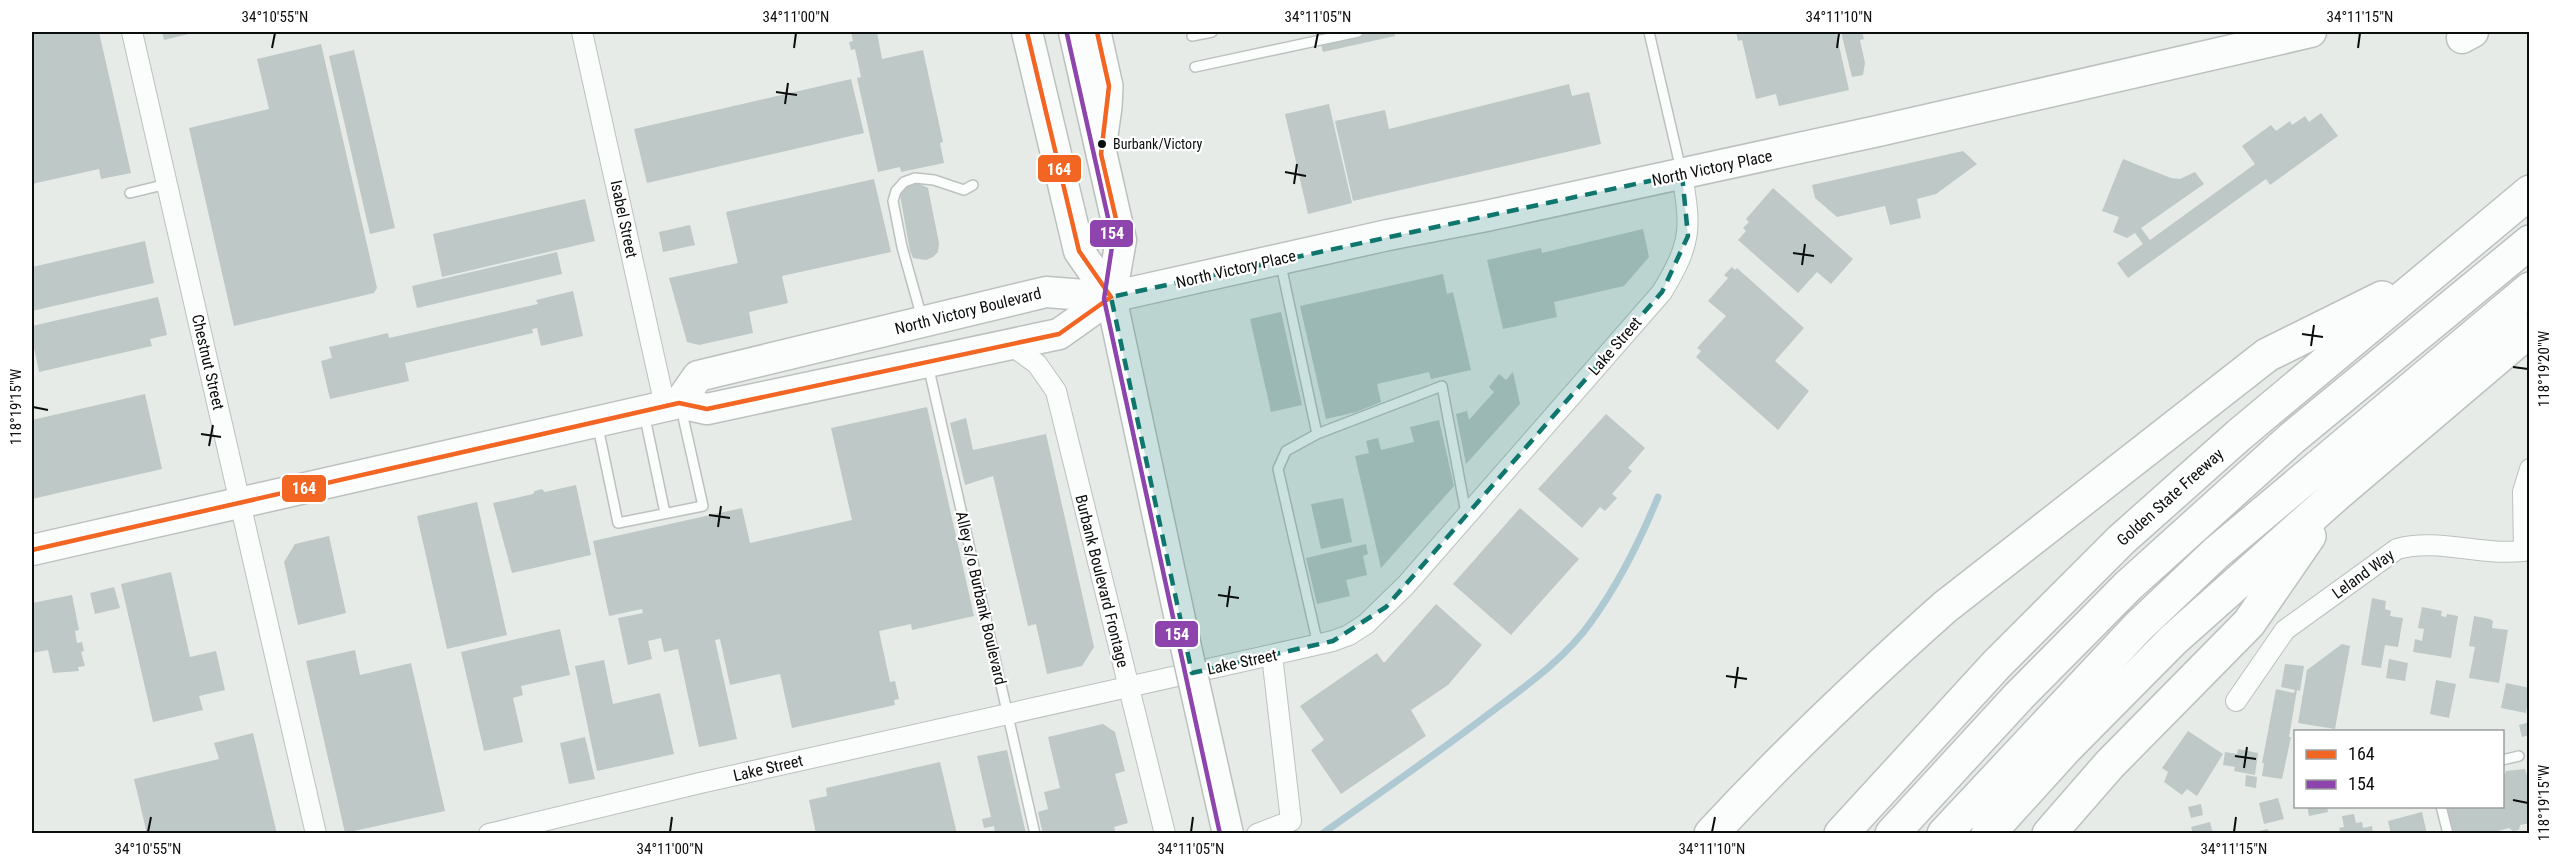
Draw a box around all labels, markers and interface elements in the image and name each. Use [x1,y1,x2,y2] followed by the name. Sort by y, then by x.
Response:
[242,8,308,26] text: 34°10'55"N
[763,8,829,26] text: 34°11'00"N
[1285,8,1351,26] text: 34°11'05"N
[1806,8,1872,26] text: 34°11'10"N
[2327,8,2393,26] text: 34°11'15"N
[1113,136,1203,152] place label: Burbank/Victory
[1096,138,1108,150] marker: Burbank/Victory
[1650,146,1774,190] street label: North Victory Place
[1037,154,1082,183] line badge: 164
[1047,160,1071,179] text: 164
[606,178,642,260] street label: Isabel Street
[1089,219,1134,248] line badge: 154
[1100,224,1124,243] text: 154
[1174,246,1298,292] street label: North Victory Place
[893,284,1043,338] street label: North Victory Boulevard
[188,312,228,412] street label: Chestnut Street
[1585,313,1646,379] street label: Lake Street
[2535,330,2553,407] text: 118°19'20"W
[7,368,25,445] text: 118°19'15"W
[2113,444,2227,550] street label: Golden State Freeway
[281,474,327,503] line badge: 164
[292,479,316,498] text: 164
[1071,493,1133,669] street label: Burbank Boulevard Frontage
[952,509,1010,687] street label: Alley s/o Burbank Boulevard
[2328,545,2398,603] street label: Leland Way
[1154,620,1199,648] line badge: 154
[1165,625,1189,644] text: 154
[1205,645,1279,679] street label: Lake Street
[2294,730,2504,808] legend
[2348,743,2375,764] text: 164
[731,751,805,785] street label: Lake Street
[2535,764,2553,841] text: 118°19'15"W
[2348,773,2375,794] text: 154
[115,840,181,858] text: 34°10'55"N
[637,840,703,858] text: 34°11'00"N
[1158,840,1224,858] text: 34°11'05"N
[1679,840,1745,858] text: 34°11'10"N
[2201,840,2267,858] text: 34°11'15"N

